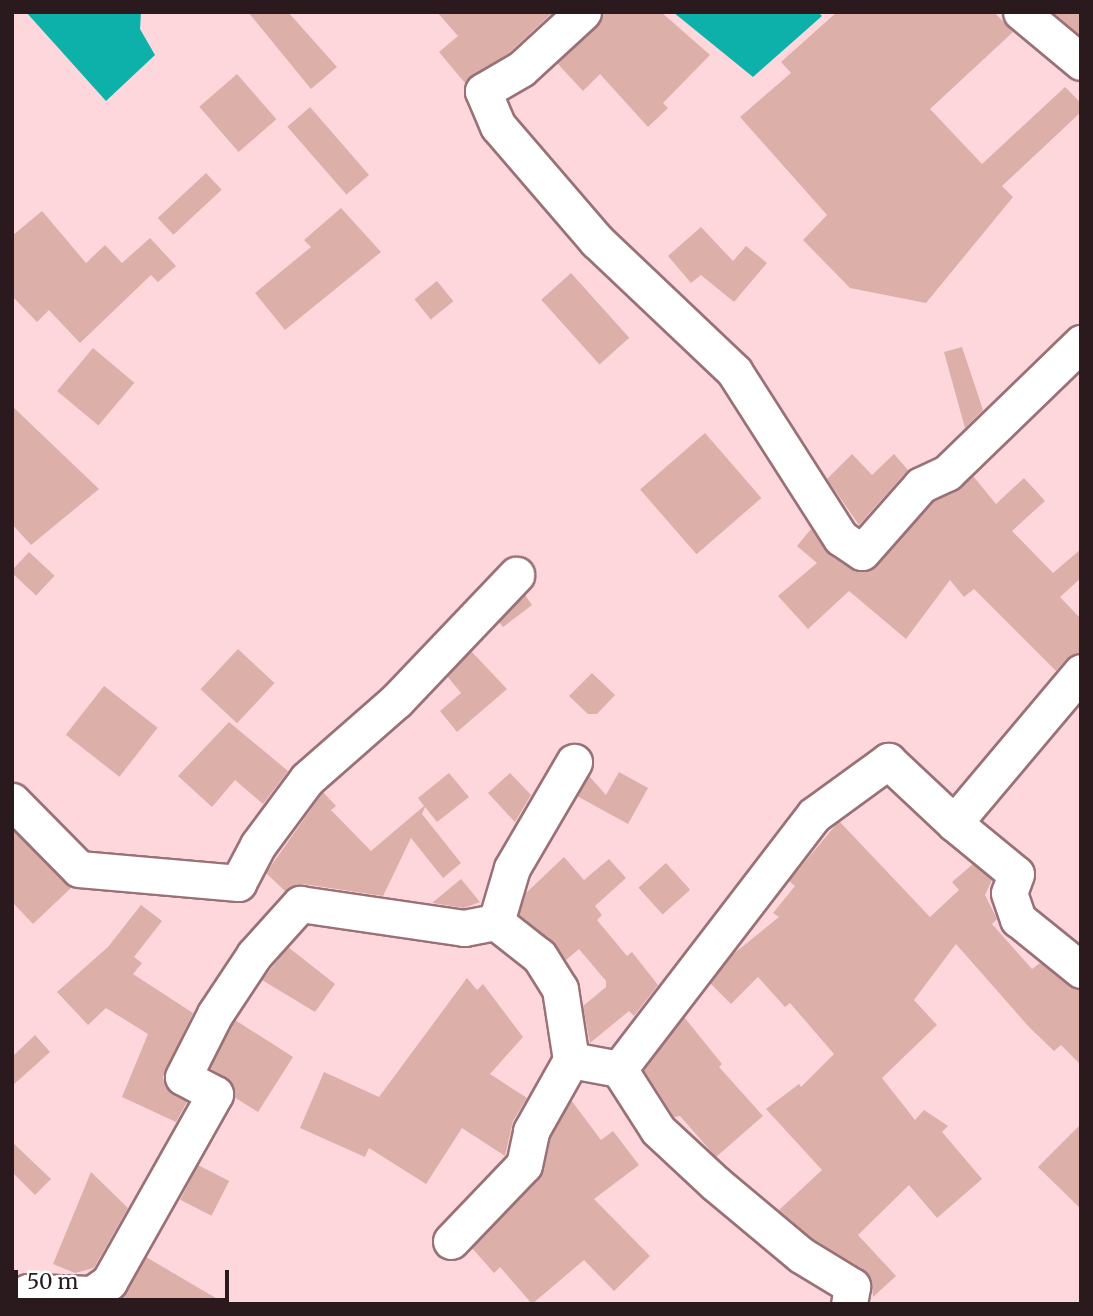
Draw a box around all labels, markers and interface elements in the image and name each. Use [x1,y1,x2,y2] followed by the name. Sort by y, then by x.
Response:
[18,1256,233,1300] scale bar
[27,1268,78,1295] text: 50 m

